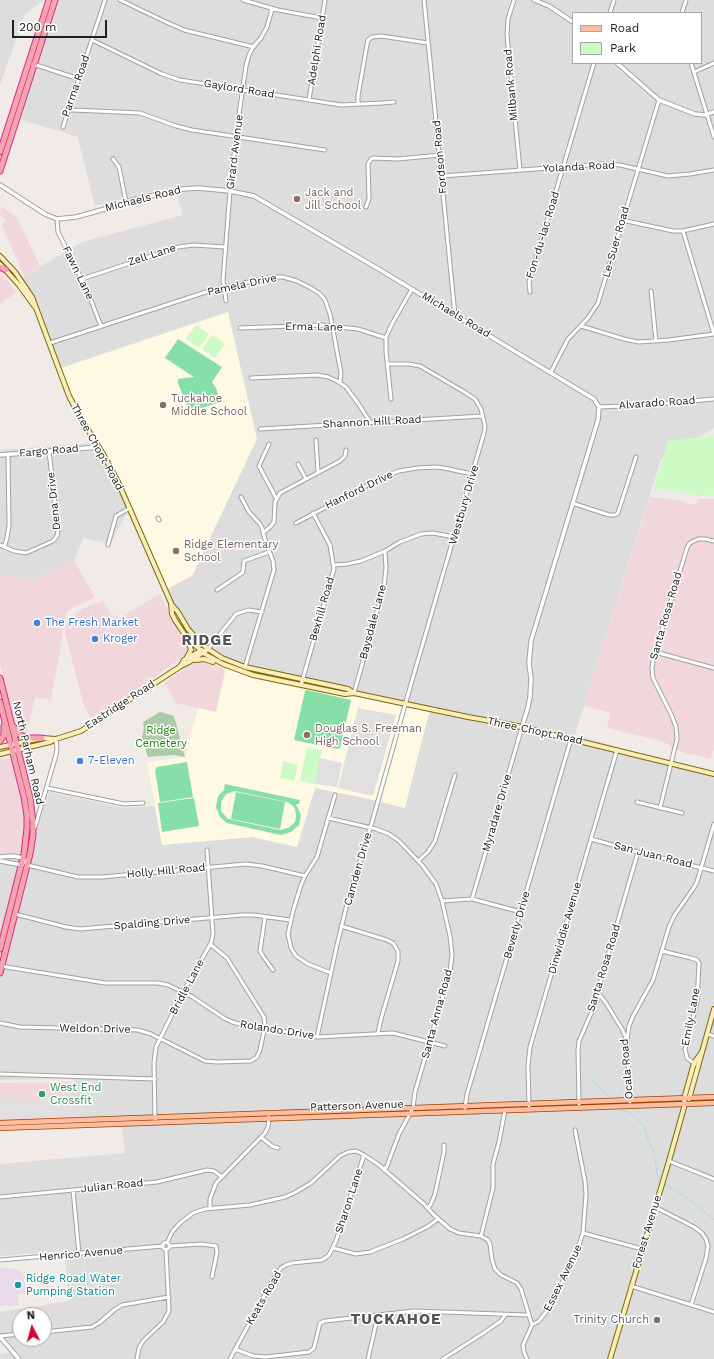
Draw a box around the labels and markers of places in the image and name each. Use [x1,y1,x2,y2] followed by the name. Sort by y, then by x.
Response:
[305,186,361,212] place label: Jack and Jill School
[292,194,302,204] marker: Jack and Jill School
[171,392,247,418] place label: Tuckahoe Middle School
[158,400,168,410] marker: Tuckahoe Middle School
[184,538,278,564] place label: Ridge Elementary School
[171,546,181,556] marker: Ridge Elementary School
[45,616,138,630] place label: The Fresh Market
[32,618,42,628] marker: The Fresh Market
[103,632,138,646] place label: Kroger
[90,634,100,644] marker: Kroger
[315,722,422,748] place label: Douglas S. Freeman High School
[302,730,312,740] marker: Douglas S. Freeman High School
[88,754,135,768] place label: 7-Eleven
[75,756,85,766] marker: 7-Eleven
[50,1081,101,1107] place label: West End Crossfit
[37,1089,47,1099] marker: West End Crossfit
[26,1272,121,1298] place label: Ridge Road Water Pumping Station
[13,1280,23,1290] marker: Ridge Road Water Pumping Station
[574,1313,649,1327] place label: Trinity Church
[652,1315,662,1325] marker: Trinity Church

